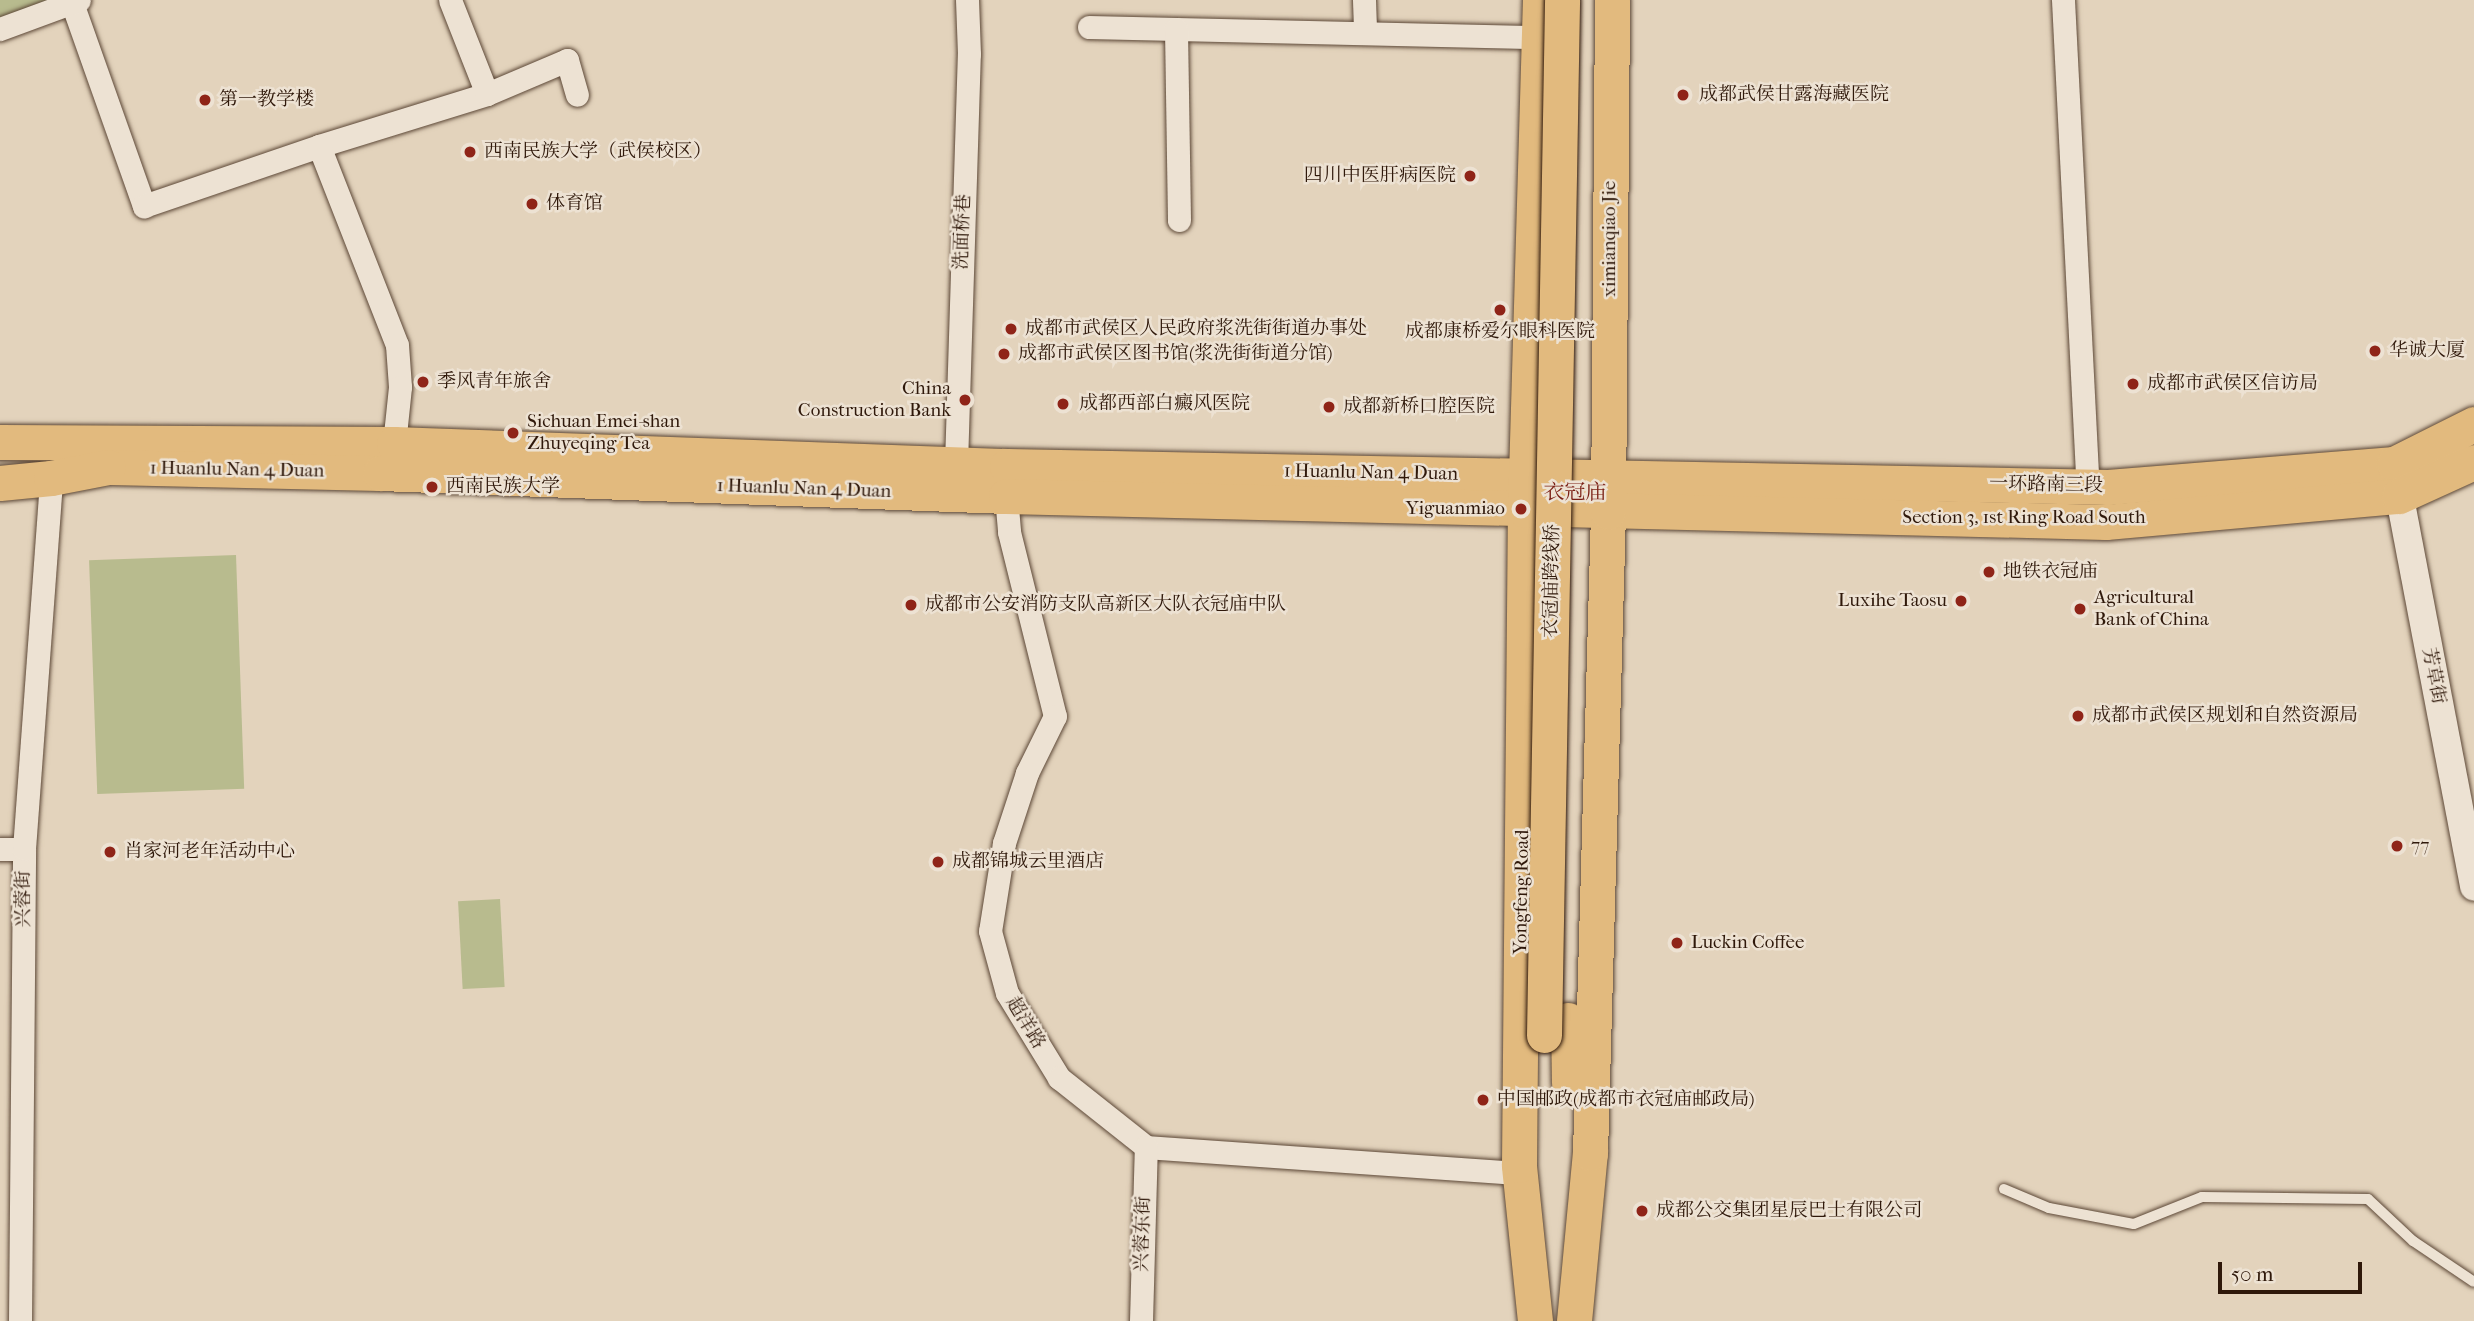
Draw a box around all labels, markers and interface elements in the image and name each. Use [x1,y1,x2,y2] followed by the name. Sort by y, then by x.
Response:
[1699,84,1889,106] place label: 成都武侯甘露海藏医院
[1673,85,1693,105] marker: 成都武侯甘露海藏医院
[219,89,314,111] place label: 第一教学楼
[197,92,213,108] marker: 第一教学楼
[484,141,712,163] place label: 西南民族大学（武侯校区）
[462,144,478,160] marker: 西南民族大学（武侯校区）
[1304,165,1456,187] place label: 四川中医肝病医院
[1462,168,1478,184] marker: 四川中医肝病医院
[1599,181,1621,297] street label: ximianqiao Jie
[546,193,603,215] place label: 体育馆
[950,194,976,270] street label: 洗面桥巷
[524,196,540,212] marker: 体育馆
[1492,302,1508,318] marker: 成都康桥爱尔眼科医院
[1025,318,1367,340] place label: 成都市武侯区人民政府浆洗街街道办事处
[1003,321,1019,337] marker: 成都市武侯区人民政府浆洗街街道办事处
[1405,321,1595,343] place label: 成都康桥爱尔眼科医院
[2389,340,2465,362] place label: 华诚大厦
[1018,343,1333,365] place label: 成都市武侯区图书馆(浆洗街街道分馆)
[2367,343,2383,359] marker: 华诚大厦
[996,346,1012,362] marker: 成都市武侯区图书馆(浆洗街街道分馆)
[437,371,551,393] place label: 季风青年旅舍
[2147,373,2318,395] place label: 成都市武侯区信访局
[415,374,431,390] marker: 季风青年旅舍
[2125,376,2141,392] marker: 成都市武侯区信访局
[798,378,951,422] place label: China Construction Bank
[957,392,973,408] marker: China Construction Bank
[1079,393,1250,415] place label: 成都西部白癜风医院
[1053,394,1073,414] marker: 成都西部白癜风医院
[1343,396,1495,418] place label: 成都新桥口腔医院
[1321,399,1337,415] marker: 成都新桥口腔医院
[527,411,680,455] place label: Sichuan Emei-shan Zhuyeqing Tea
[505,425,521,441] marker: Sichuan Emei-shan Zhuyeqing Tea
[150,457,324,483] street label: 1 Huanlu Nan 4 Duan
[1284,460,1458,486] street label: 1 Huanlu Nan 4 Duan
[1989,473,2103,497] street label: 一环路南三段
[716,475,892,503] street label: 1 Huanlu Nan 4 Duan
[446,476,560,498] place label: 西南民族大学
[424,479,440,495] marker: 西南民族大学
[1544,479,1606,505] district label: 衣冠庙
[1406,498,1505,520] place label: Yiguanmiao
[1511,499,1531,519] marker: Yiguanmiao
[1902,507,2146,529] street label: Section 3, 1st Ring Road South
[1540,524,1564,638] street label: 衣冠庙跨线桥
[2003,561,2098,583] place label: 地铁衣冠庙
[1981,564,1997,580] marker: 地铁衣冠庙
[2094,587,2209,631] place label: Agricultural Bank of China
[1838,590,1947,612] place label: Luxihe Taosu
[1953,593,1969,609] marker: Luxihe Taosu
[925,594,1286,616] place label: 成都市公安消防支队高新区大队衣冠庙中队
[903,597,919,613] marker: 成都市公安消防支队高新区大队衣冠庙中队
[2072,601,2088,617] marker: Agricultural Bank of China
[2416,646,2450,706] street label: 芳草街
[2092,705,2358,727] place label: 成都市武侯区规划和自然资源局
[2070,708,2086,724] marker: 成都市武侯区规划和自然资源局
[1510,829,1534,955] street label: Yongfeng Road
[2411,835,2429,857] place label: 77
[2389,838,2405,854] marker: 77
[124,841,295,863] place label: 肖家河老年活动中心
[102,844,118,860] marker: 肖家河老年活动中心
[952,851,1104,873] place label: 成都锦城云里酒店
[930,854,946,870] marker: 成都锦城云里酒店
[13,871,35,927] street label: 兴蓉街
[1691,932,1804,954] place label: Luckin Coffee
[1669,935,1685,951] marker: Luckin Coffee
[1001,993,1049,1053] street label: 超洋路
[1497,1089,1755,1111] place label: 中国邮政(成都市衣冠庙邮政局)
[1475,1092,1491,1108] marker: 中国邮政(成都市衣冠庙邮政局)
[1130,1196,1156,1272] street label: 兴蓉东街
[1656,1200,1922,1222] place label: 成都公交集团星辰巴士有限公司
[1634,1203,1650,1219] marker: 成都公交集团星辰巴士有限公司
[2222,1248,2366,1292] scale bar
[2231,1262,2274,1286] text: 50 m

